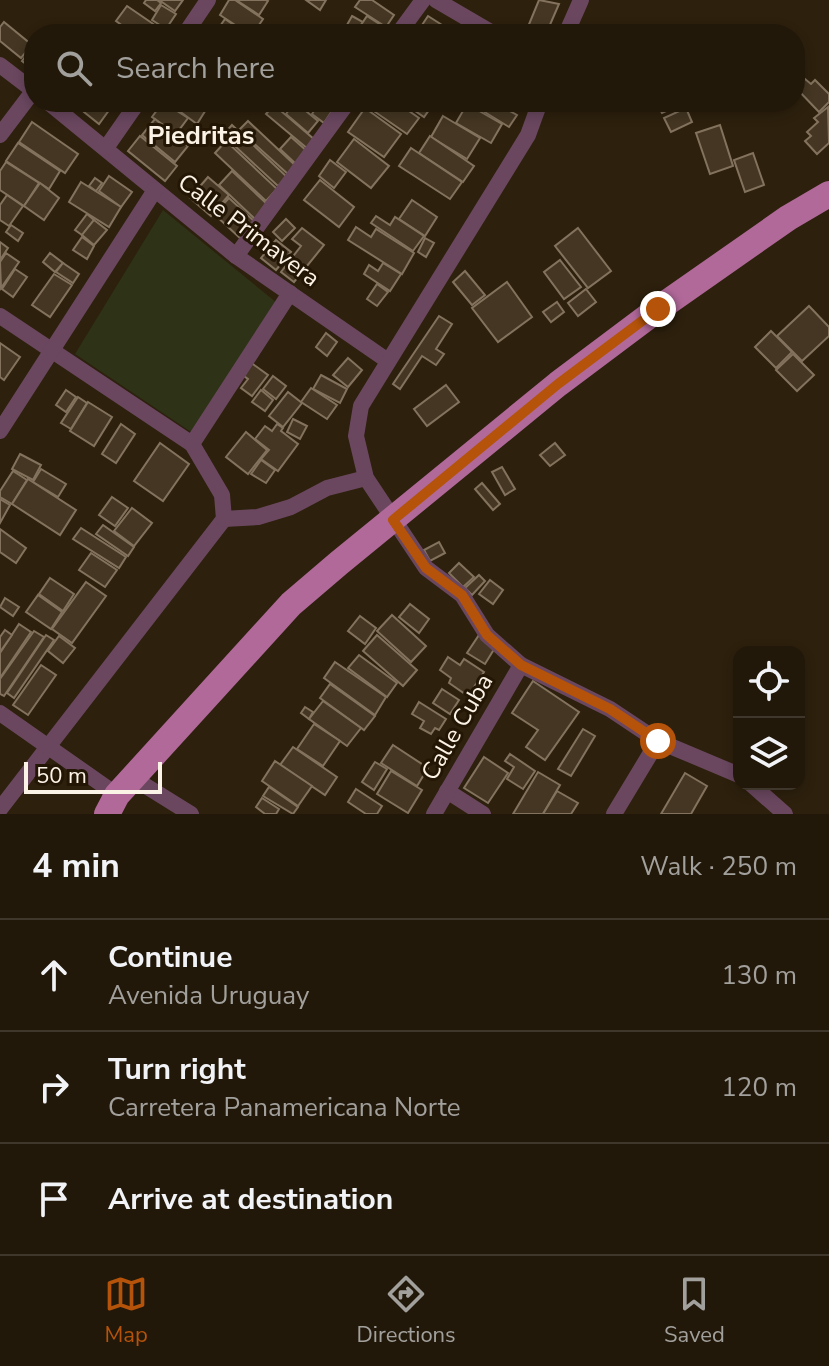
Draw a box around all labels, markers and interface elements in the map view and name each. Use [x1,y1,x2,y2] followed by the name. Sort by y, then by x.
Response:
[24,24,805,112] search box
[52,46,96,90] icon: search
[116,48,275,89] text: Search here
[148,118,255,153] district label: Piedritas
[172,166,326,294] street label: Calle Primavera
[640,291,676,327] route end
[733,646,805,790] map controls
[733,646,805,718] button: locate
[414,668,500,786] street label: Calle Cuba
[733,718,805,790] button: layers
[640,723,676,759] route start
[24,758,162,794] scale bar
[36,761,87,791] text: 50 m
[32,843,120,889] text: 4 min
[640,849,797,884] text: Walk · 250 m
[108,937,233,978] text: Continue
[32,953,76,997] icon: ahead
[721,958,797,993] text: 130 m
[108,978,309,1013] text: Avenida Uruguay
[108,1049,246,1090] text: Turn right
[32,1065,76,1109] icon: right
[721,1070,797,1105] text: 120 m
[108,1090,461,1125] text: Carretera Panamericana Norte
[32,1177,76,1221] icon: arrive
[108,1179,393,1220] text: Arrive at destination
[104,1272,148,1350] tab: Map
[357,1272,456,1350] tab: Directions
[664,1272,725,1350] tab: Saved

